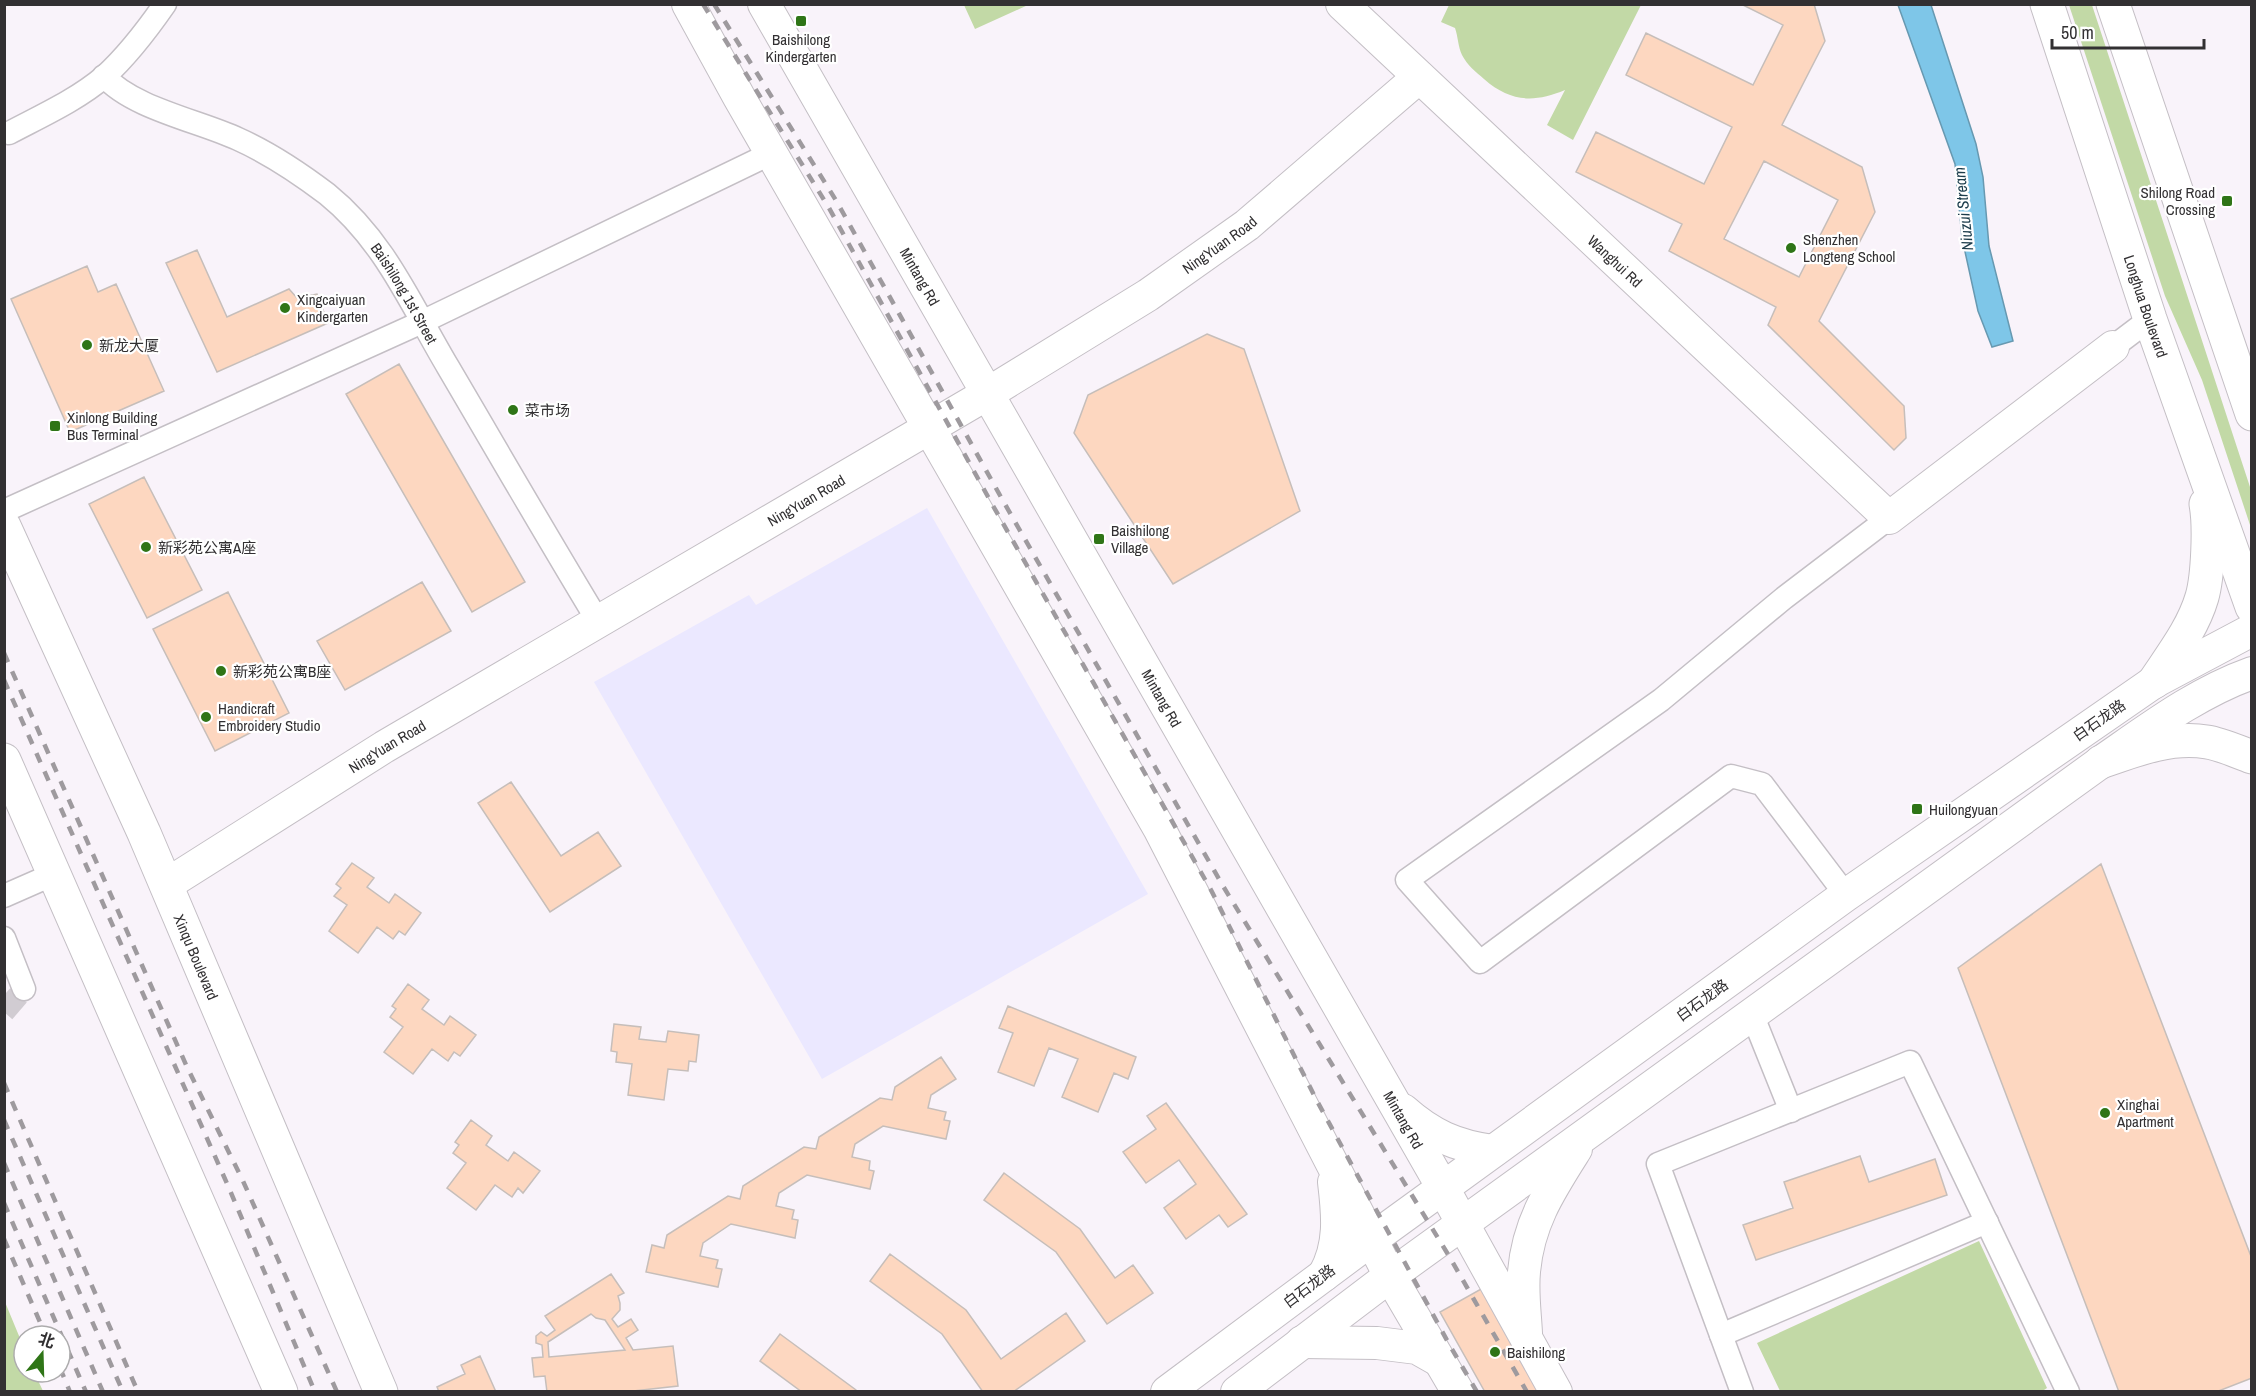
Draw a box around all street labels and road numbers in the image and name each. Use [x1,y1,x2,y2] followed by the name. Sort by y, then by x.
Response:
[1178,211,1261,278] street label: NingYuan Road
[1583,230,1647,292] street label: Wanghui Rd
[366,238,443,348] street label: Baishilong 1st Street
[895,244,945,309] street label: Mintang Rd
[2119,252,2173,360] street label: Longhua Boulevard
[763,469,849,531] street label: NingYuan Road
[1137,665,1187,731] street label: Mintang Rd
[2068,694,2130,746] street label: 白石龙路
[344,714,429,778] street label: NingYuan Road
[169,911,224,1003] street label: Xinqu Boulevard
[1672,974,1732,1026] street label: 白石龙路
[1379,1087,1429,1152] street label: Mintang Rd
[1279,1260,1339,1312] street label: 白石龙路

